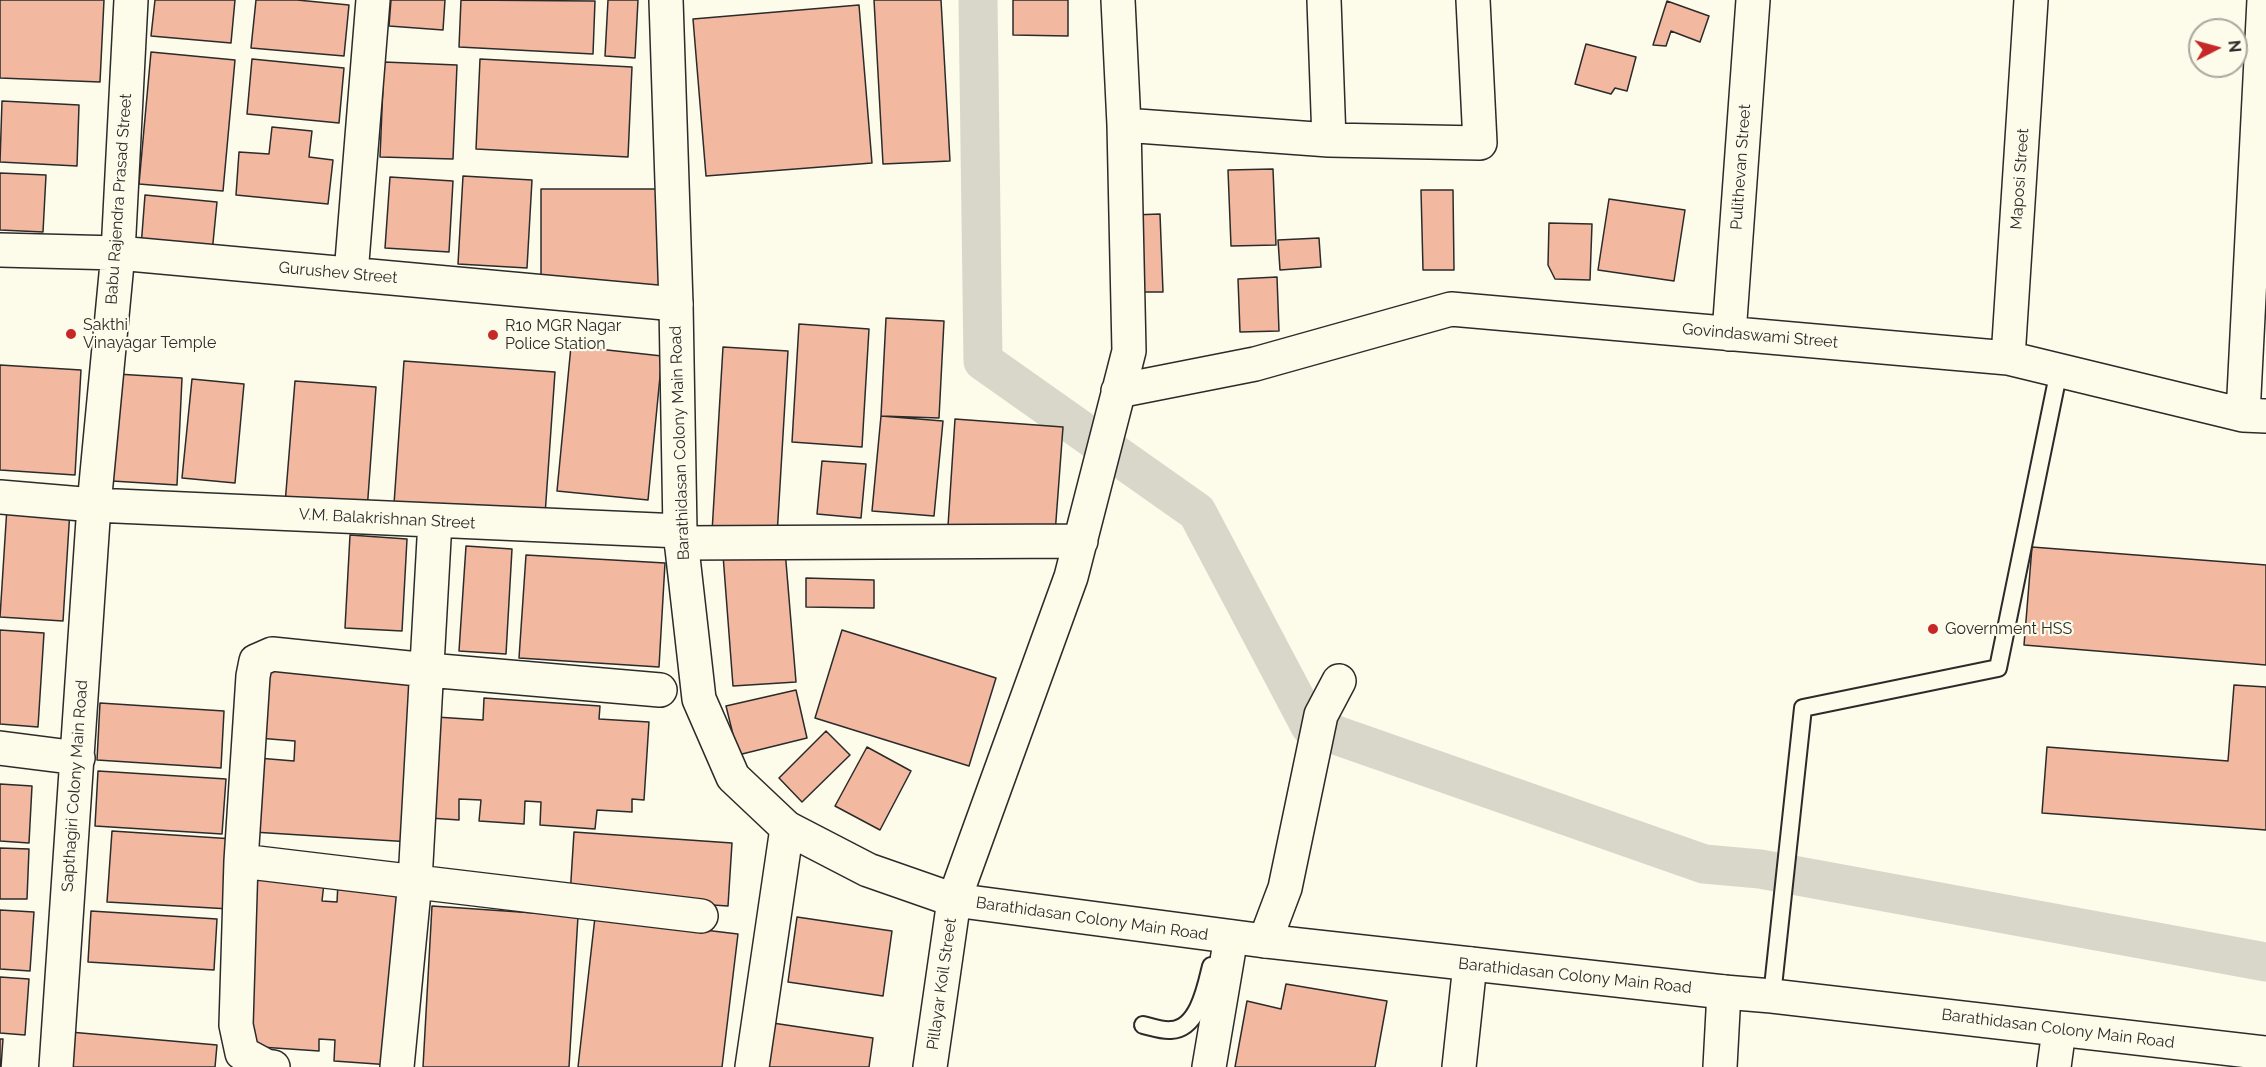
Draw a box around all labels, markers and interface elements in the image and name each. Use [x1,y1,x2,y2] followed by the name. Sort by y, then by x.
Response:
[2188,18,2248,78] north arrow
[2224,39,2244,53] text: N
[102,93,136,305] street label: Babu Rajendra Prasad Street
[1727,104,1755,230] street label: Pulithevan Street
[2007,128,2033,230] street label: Maposi Street
[278,258,398,288] street label: Gurushev Street
[83,315,216,353] place label: Sakthi Vinayagar Temple
[505,316,621,354] place label: R10 MGR Nagar Police Station
[1681,320,1839,352] street label: Govindaswami Street
[666,325,694,561] street label: Barathidasan Colony Main Road
[64,327,78,341] marker: Sakthi Vinayagar Temple
[486,328,500,342] marker: R10 MGR Nagar Police Station
[298,505,476,533] street label: V.M. Balakrishnan Street
[1945,619,2072,639] place label: Government HSS
[1926,622,1940,636] marker: Government HSS
[58,679,92,893] street label: Sapthagiri Colony Main Road
[975,893,1209,945] street label: Barathidasan Colony Main Road
[923,917,961,1051] street label: Pillayar Koil Street
[1457,954,1693,998] street label: Barathidasan Colony Main Road
[1940,1005,2176,1053] street label: Barathidasan Colony Main Road

